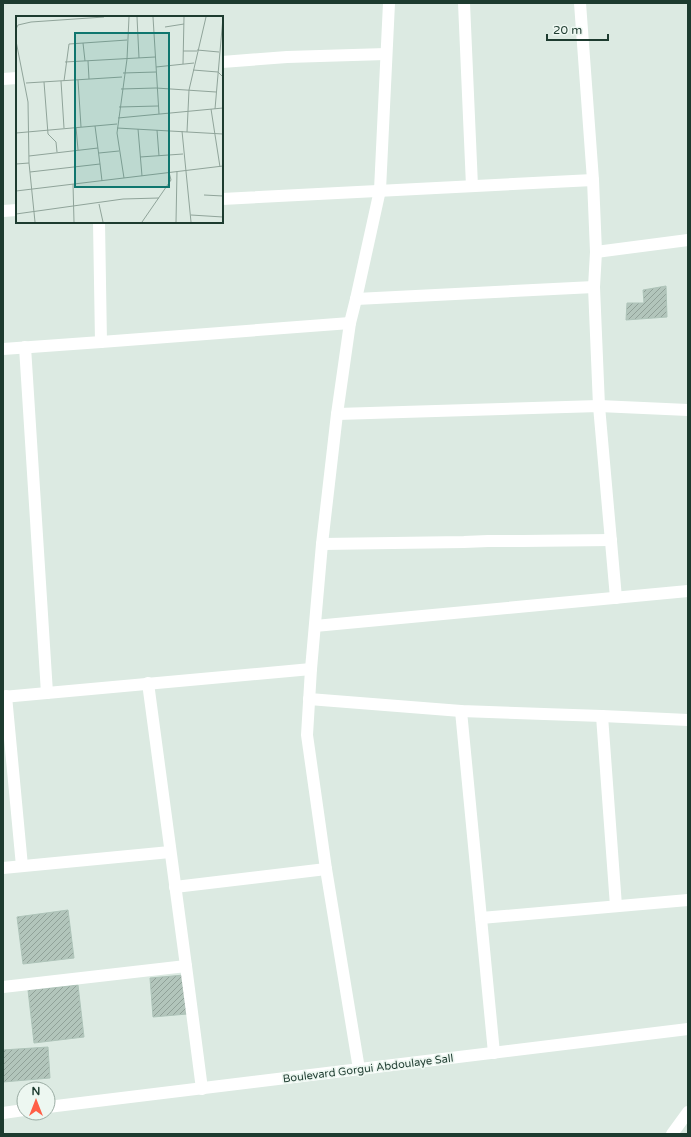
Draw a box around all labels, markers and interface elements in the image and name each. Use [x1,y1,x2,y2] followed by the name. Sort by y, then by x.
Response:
[16,16,223,223] inset map
[547,16,608,42] scale bar
[553,23,582,37] text: 20 m
[282,1052,454,1085] street label: Boulevard Gorgui Abdoulaye Sall
[16,1081,56,1121] north arrow
[32,1085,40,1098] text: N

